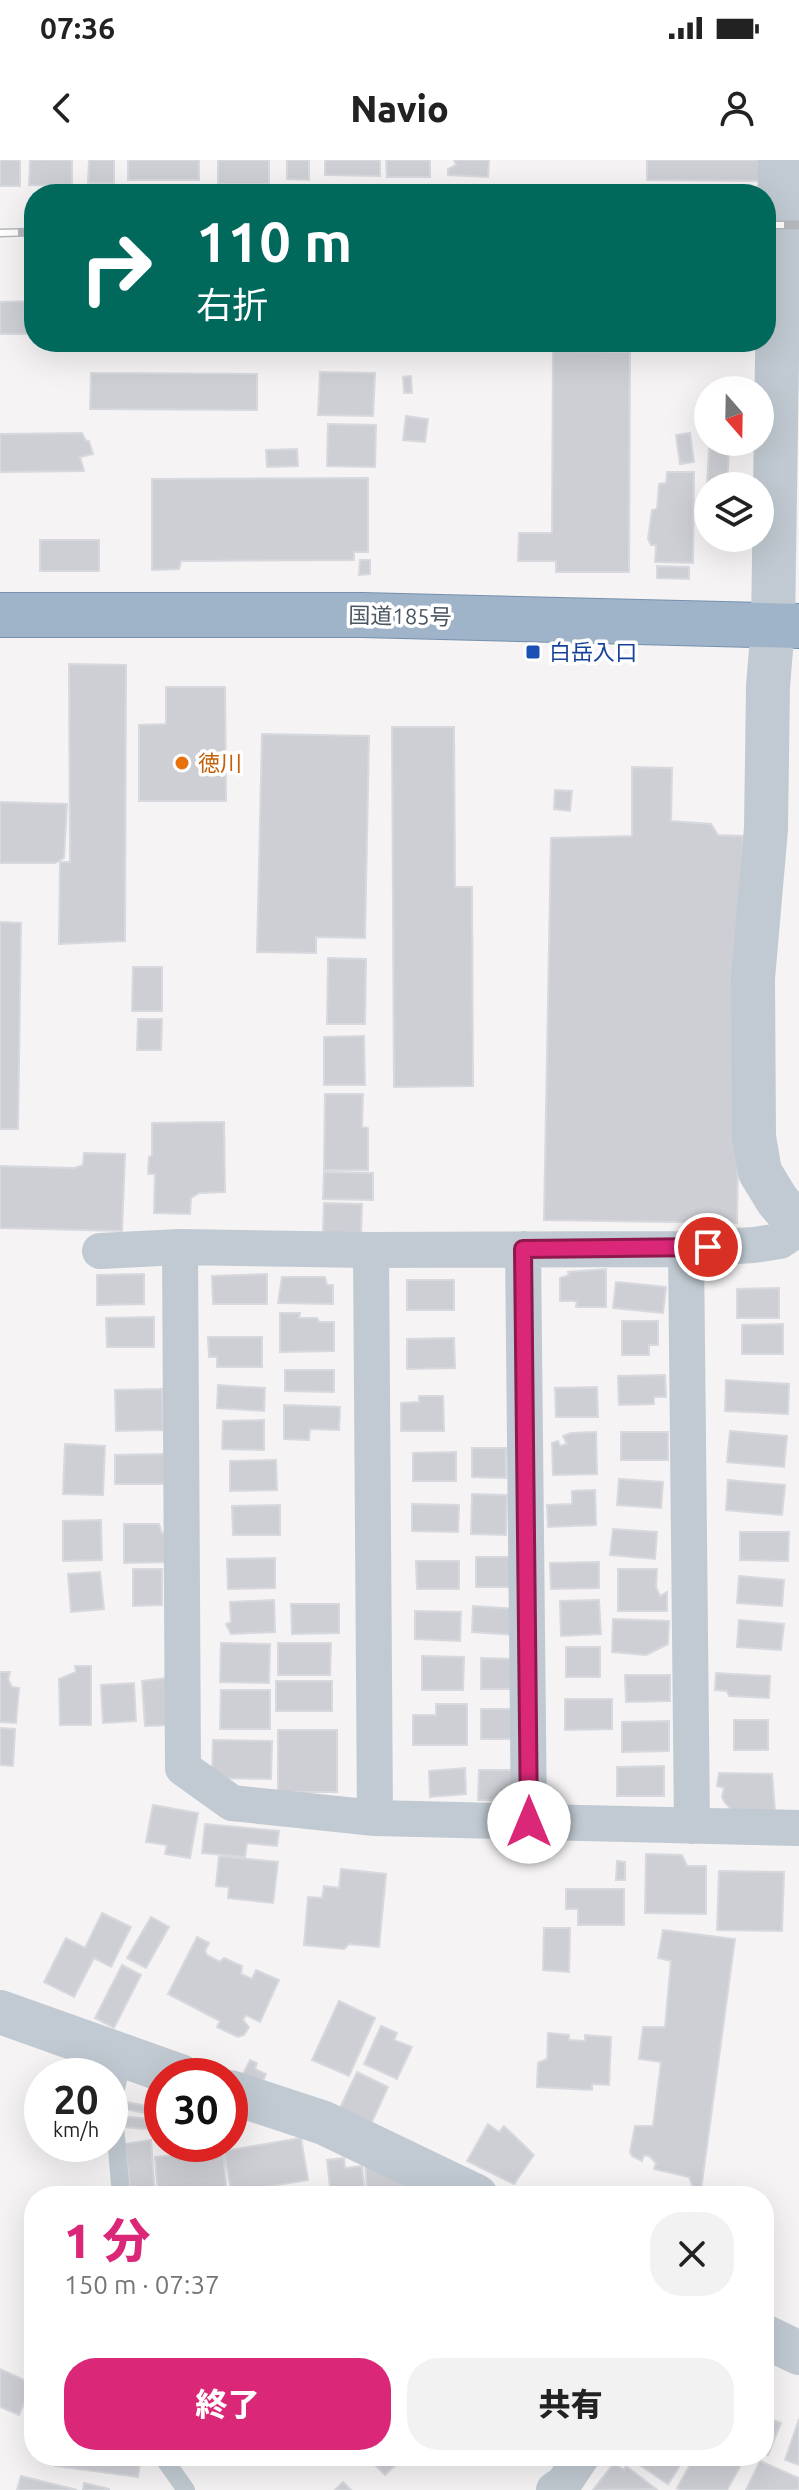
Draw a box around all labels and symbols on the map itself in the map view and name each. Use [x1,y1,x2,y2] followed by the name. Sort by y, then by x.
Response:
[694,376,774,456] north arrow
[348,602,452,629] street label: 国道185号
[549,639,637,664] place label: 白岳入口
[524,643,542,661] marker: 白岳入口
[198,750,242,775] place label: 徳川
[173,754,191,772] marker: 徳川
[674,1213,742,1281] pin
[487,1780,571,1864] position arrow
[144,2058,248,2162] speed limit sign: 30

